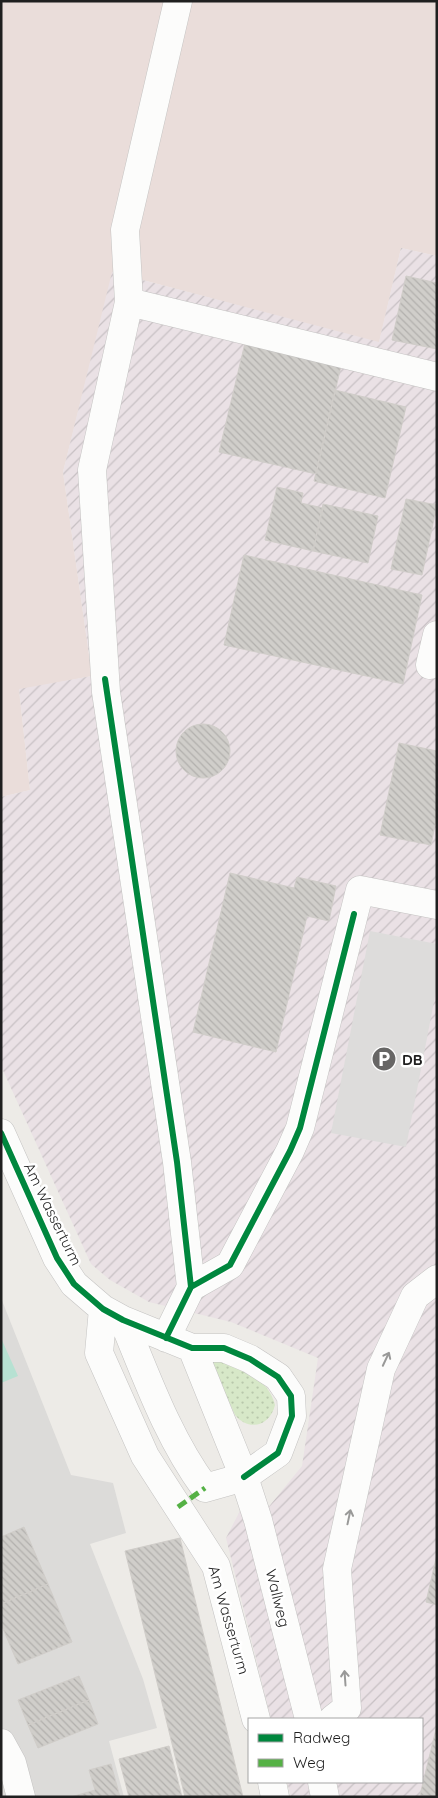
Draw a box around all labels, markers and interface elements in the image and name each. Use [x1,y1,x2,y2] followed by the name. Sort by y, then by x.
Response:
[371,1046,397,1072] parking icon: DB
[402,1050,423,1069] place label: DB
[20,1159,86,1269] street label: Am Wasserturm
[382,1352,392,1367] one-way arrow
[345,1509,354,1525] one-way arrow
[204,1563,254,1677] street label: Am Wasserturm
[262,1567,294,1629] street label: Wallweg
[340,1670,349,1686] one-way arrow
[248,1718,423,1783] legend
[293,1728,350,1747] text: Radweg
[293,1753,325,1772] text: Weg

